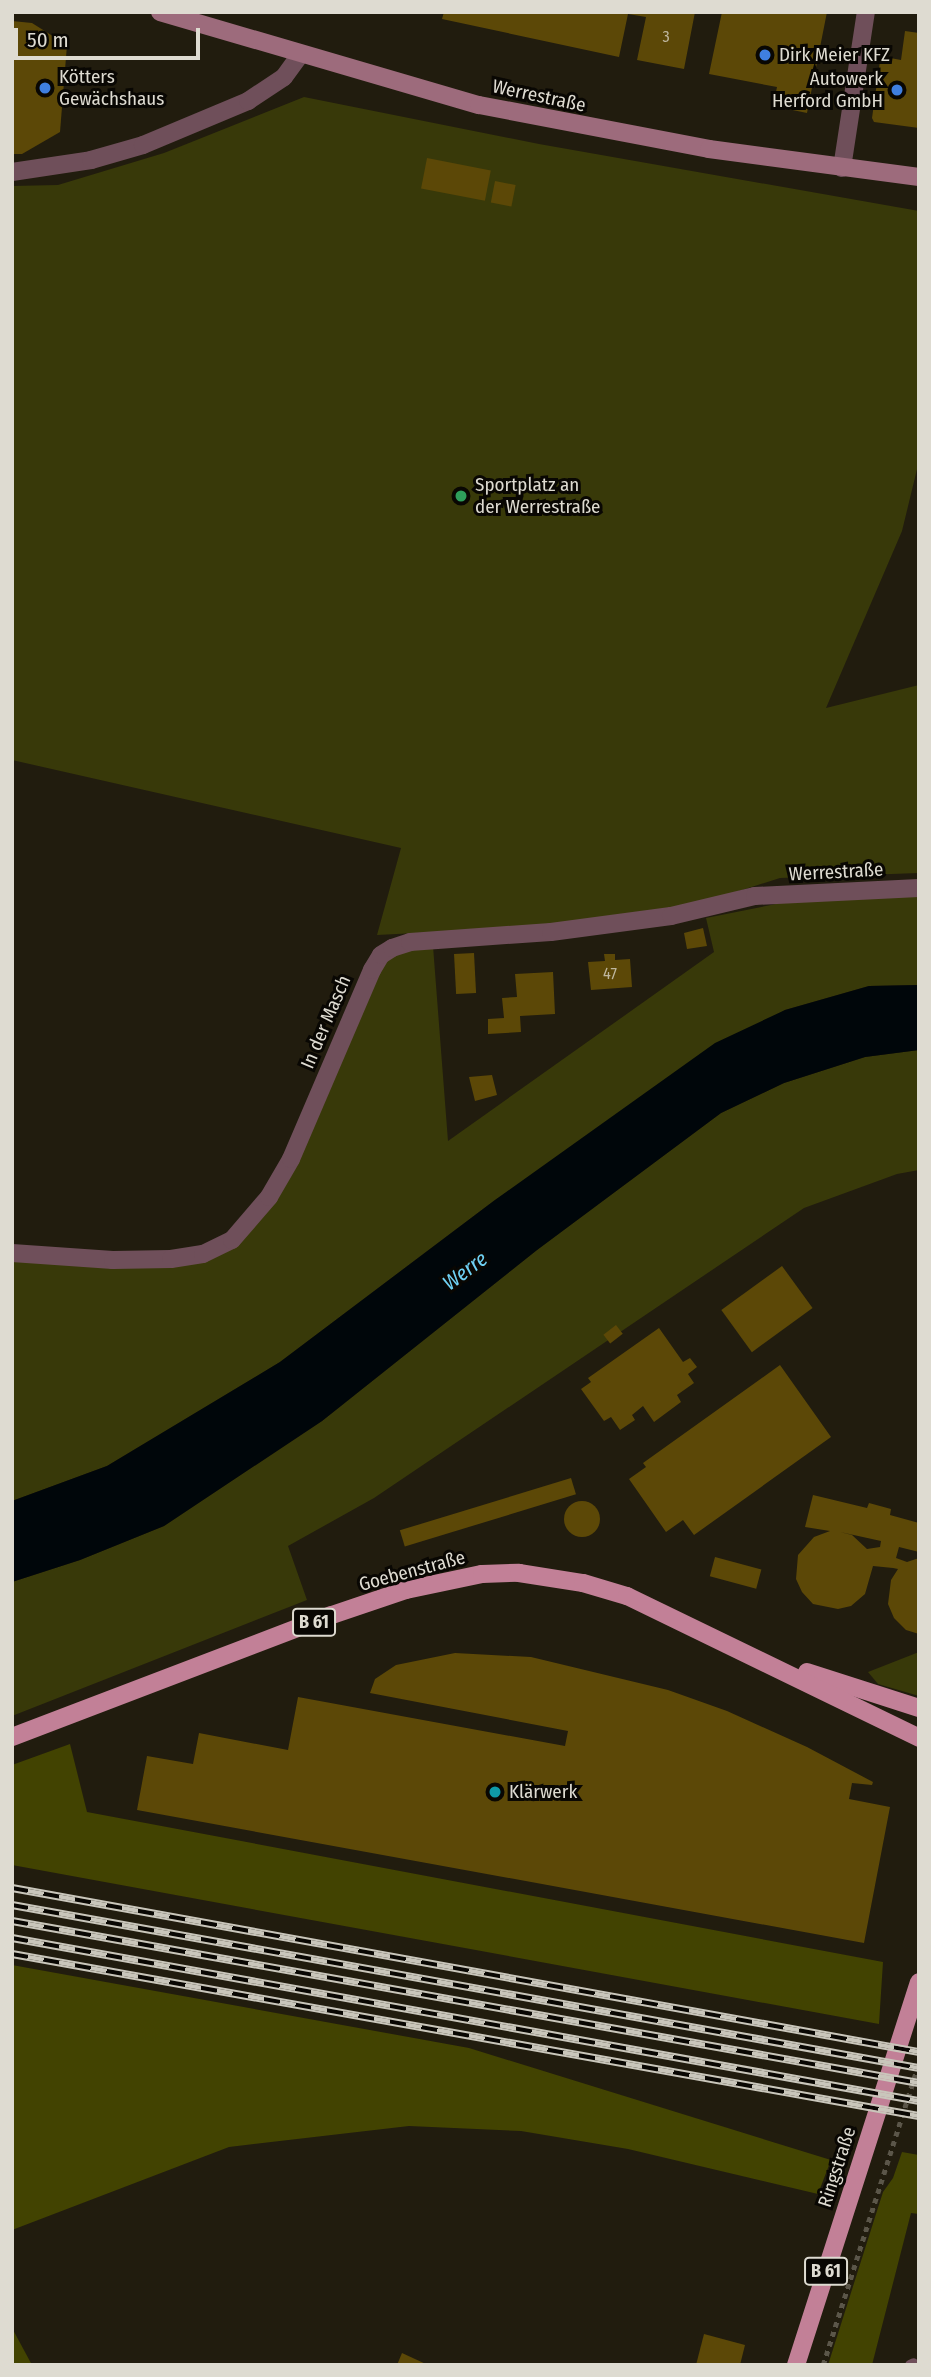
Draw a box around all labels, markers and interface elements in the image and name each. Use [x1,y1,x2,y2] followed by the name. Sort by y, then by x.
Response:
[18,14,203,58] scale bar
[27,27,69,53] text: 50 m
[662,27,670,47] house number: 3
[779,44,890,66] place label: Dirk Meier KFZ
[757,47,773,63] marker: Dirk Meier KFZ
[59,66,164,110] place label: Kötters Gewächshaus
[772,68,883,112] place label: Autowerk Herford GmbH
[490,75,588,117] street label: Werrestraße
[37,80,53,96] marker: Kötters Gewächshaus
[889,82,905,98] marker: Autowerk Herford GmbH
[475,474,600,518] place label: Sportplatz an der Werrestraße
[453,488,469,504] marker: Sportplatz an der Werrestraße
[788,858,884,886] street label: Werrestraße
[603,964,617,984] house number: 47
[296,972,356,1072] street label: In der Masch
[438,1246,492,1296] water label: Werre
[356,1546,468,1596] street label: Goebenstraße
[291,1608,337,1637] road number: B 61
[509,1781,577,1803] place label: Klärwerk
[487,1784,503,1800] marker: Klärwerk
[813,2124,861,2210] street label: Ringstraße
[803,2256,849,2286] road number: B 61

